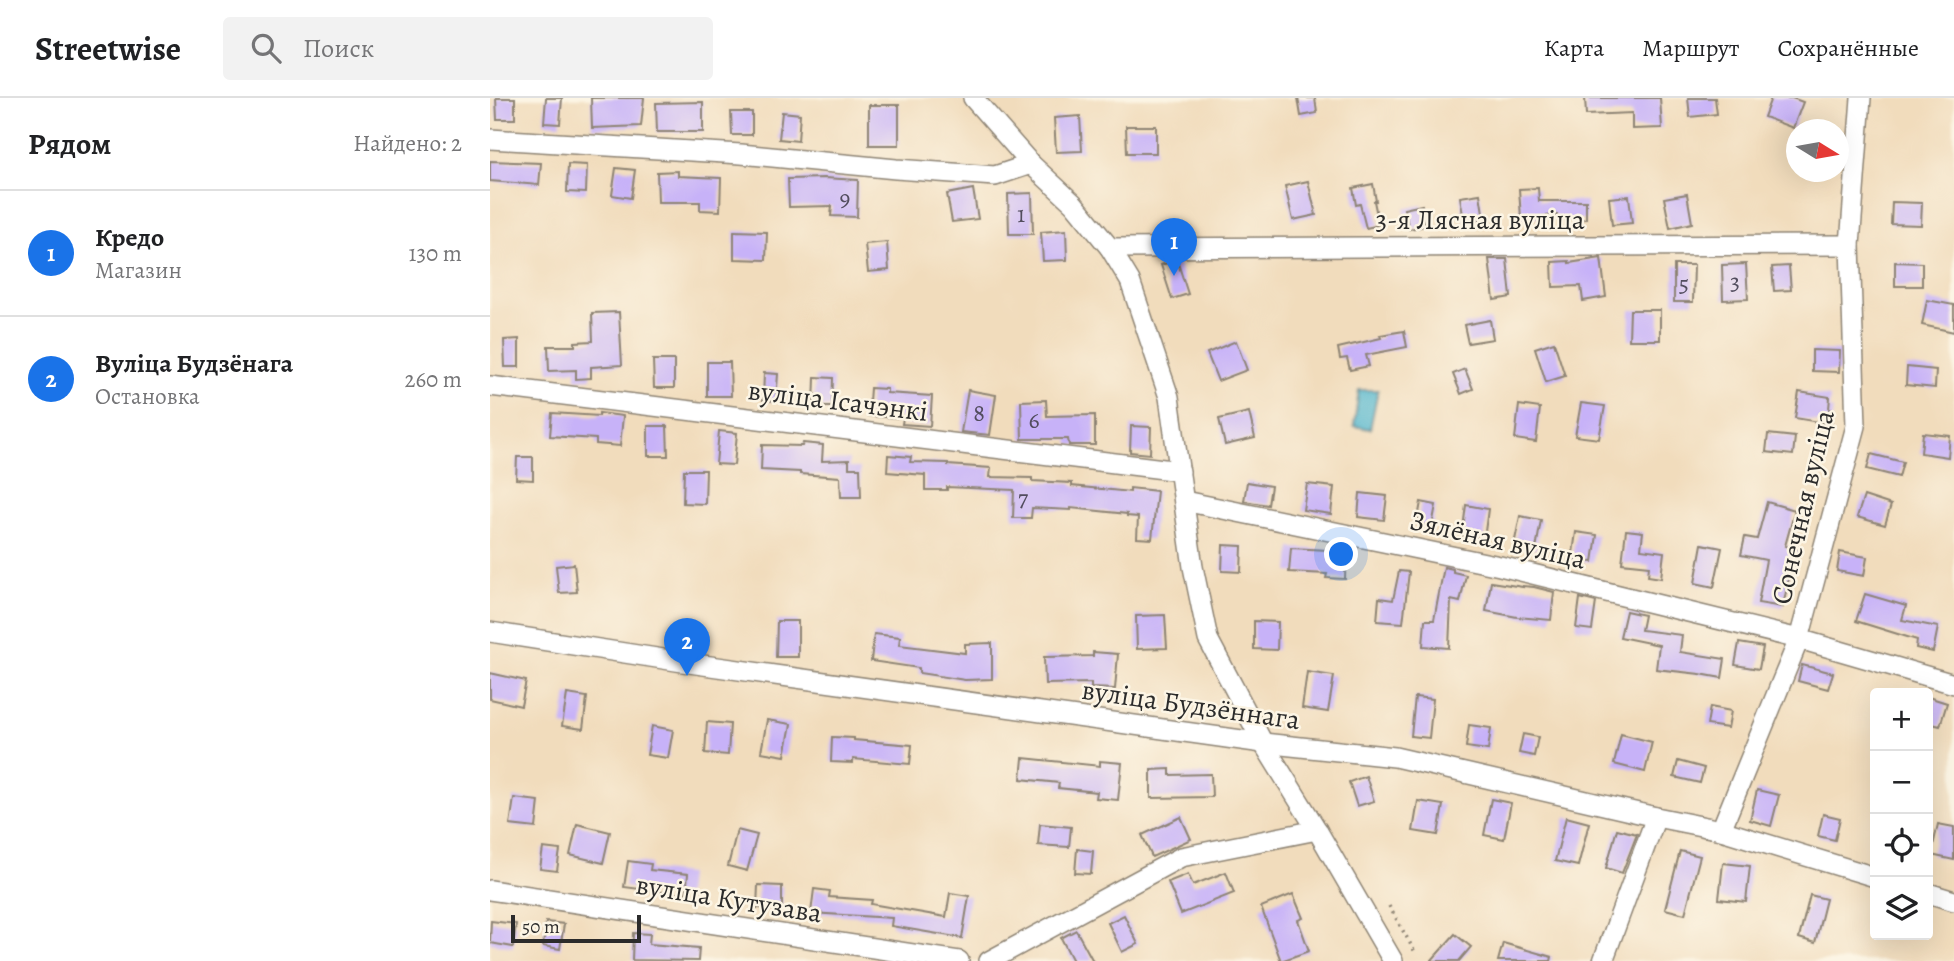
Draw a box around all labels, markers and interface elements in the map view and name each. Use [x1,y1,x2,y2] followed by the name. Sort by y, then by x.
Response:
[223,17,713,80] search box
[35,26,181,71] text: Streetwise
[247,29,285,67] icon: search
[303,31,374,66] text: Поиск
[1544,32,1604,64] text: Карта
[1642,32,1740,64] text: Маршрут
[1778,32,1919,64] text: Сохранённые
[1786,119,1849,182] north arrow
[28,124,111,164] text: Рядом
[353,128,462,159] text: Найдено: 2
[840,182,850,214] house number: 9
[1017,198,1025,230] house number: 1
[1375,201,1585,239] street label: 3-я Лясная вуліца
[1151,218,1197,276] pin: 1
[95,220,164,255] text: Кредо
[47,238,55,269] text: 1
[409,238,462,269] text: 130 m
[95,255,182,286] text: Магазин
[1730,266,1740,298] house number: 3
[1679,268,1689,300] house number: 5
[95,346,293,381] text: Вуліца Будзёнага
[45,364,57,395] text: 2
[404,364,462,395] text: 260 m
[746,371,930,431] street label: вуліца Ісачэнкі
[95,381,200,412] text: Остановка
[973,397,985,429] house number: 8
[1028,404,1040,436] house number: 6
[1762,406,1844,608] street label: Сонечная вуліца
[1018,482,1029,514] house number: 7
[1406,501,1590,579] street label: Зялёная вуліца
[1324,537,1358,571] your location
[664,618,710,676] pin: 2
[1079,671,1302,739] street label: вуліца Будзённага
[1870,688,1933,940] map controls
[1870,688,1933,751] button: +
[1870,751,1933,814] button: −
[1870,814,1933,877] button: locate
[633,866,825,932] street label: вуліца Кутузава
[1870,877,1933,940] button: layers
[511,912,640,944] scale bar
[522,914,560,940] text: 50 m

